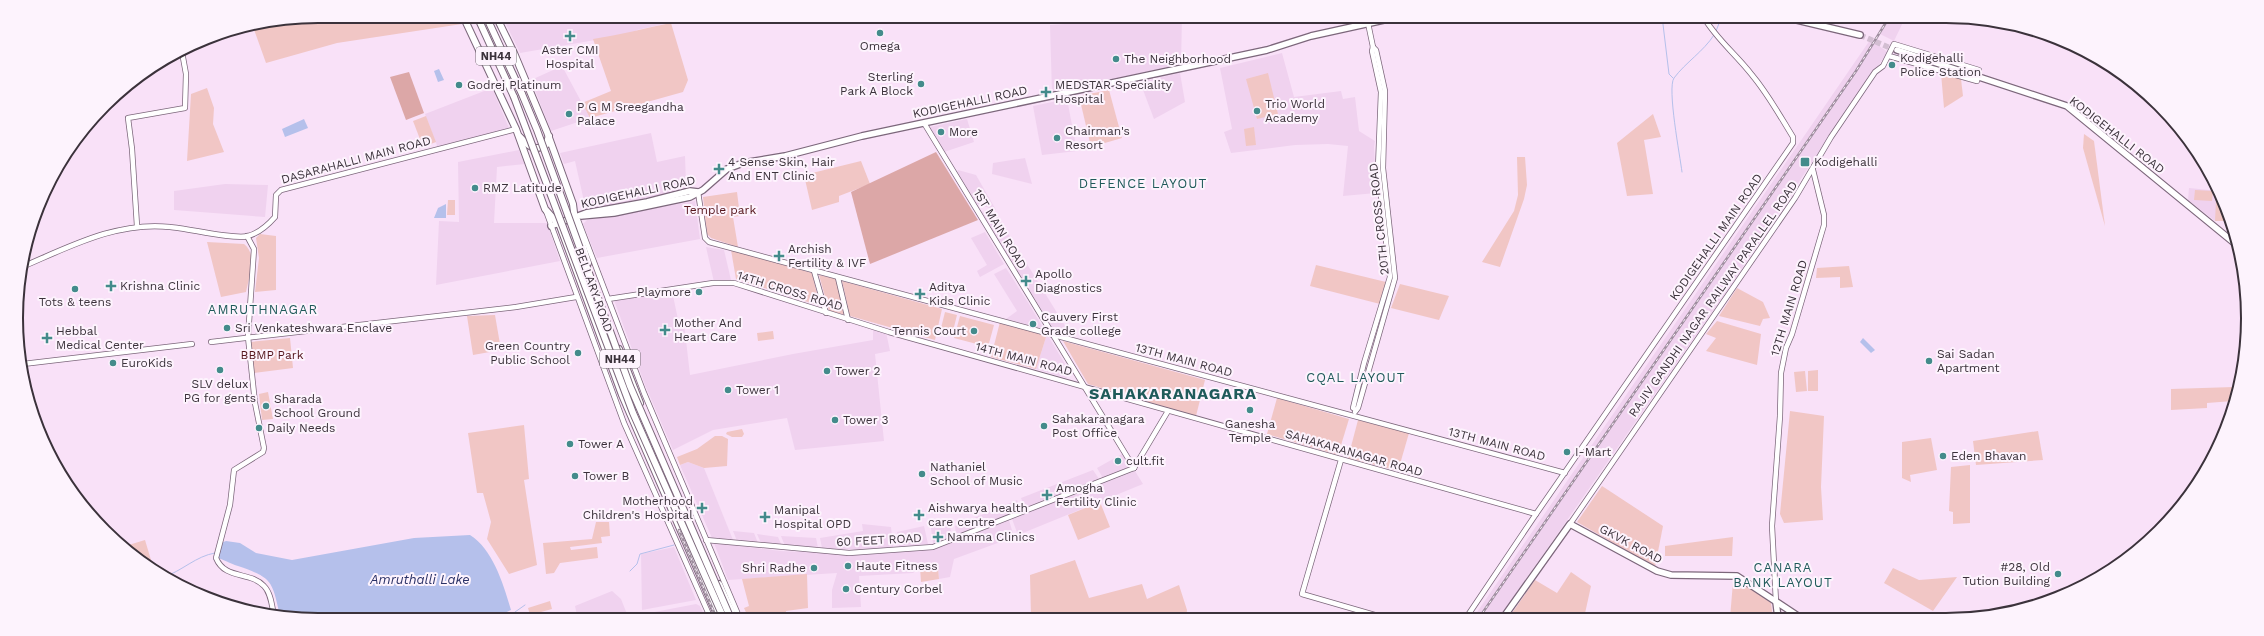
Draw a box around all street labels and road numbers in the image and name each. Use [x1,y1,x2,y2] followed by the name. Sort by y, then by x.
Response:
[476,47,516,65] road number: NH44
[911,83,1029,121] street label: KODIGEHALLI ROAD
[2067,93,2167,177] street label: KODIGEHALLI ROAD
[280,133,432,187] street label: DASARAHALLI MAIN ROAD
[1366,162,1392,276] street label: 20TH CROSS ROAD
[1667,171,1765,303] street label: KODIGEHALLI MAIN ROAD
[579,173,697,211] street label: KODIGEHALLI ROAD
[1626,178,1800,420] street label: RAJIV GANDHI NAGAR RAILWAY PARALLEL ROAD
[971,186,1029,272] street label: 1ST MAIN ROAD
[572,246,616,334] street label: BELLARY ROAD
[1768,258,1810,358] street label: 12TH MAIN ROAD
[735,268,845,314] street label: 14TH CROSS ROAD
[974,339,1074,379] street label: 14TH MAIN ROAD
[1134,340,1234,380] street label: 13TH MAIN ROAD
[600,350,640,368] road number: NH44
[1447,424,1547,464] street label: 13TH MAIN ROAD
[1284,427,1424,479] street label: SAHAKARANAGAR ROAD
[1597,522,1665,566] street label: GKVK ROAD
[836,531,922,549] street label: 60 FEET ROAD

